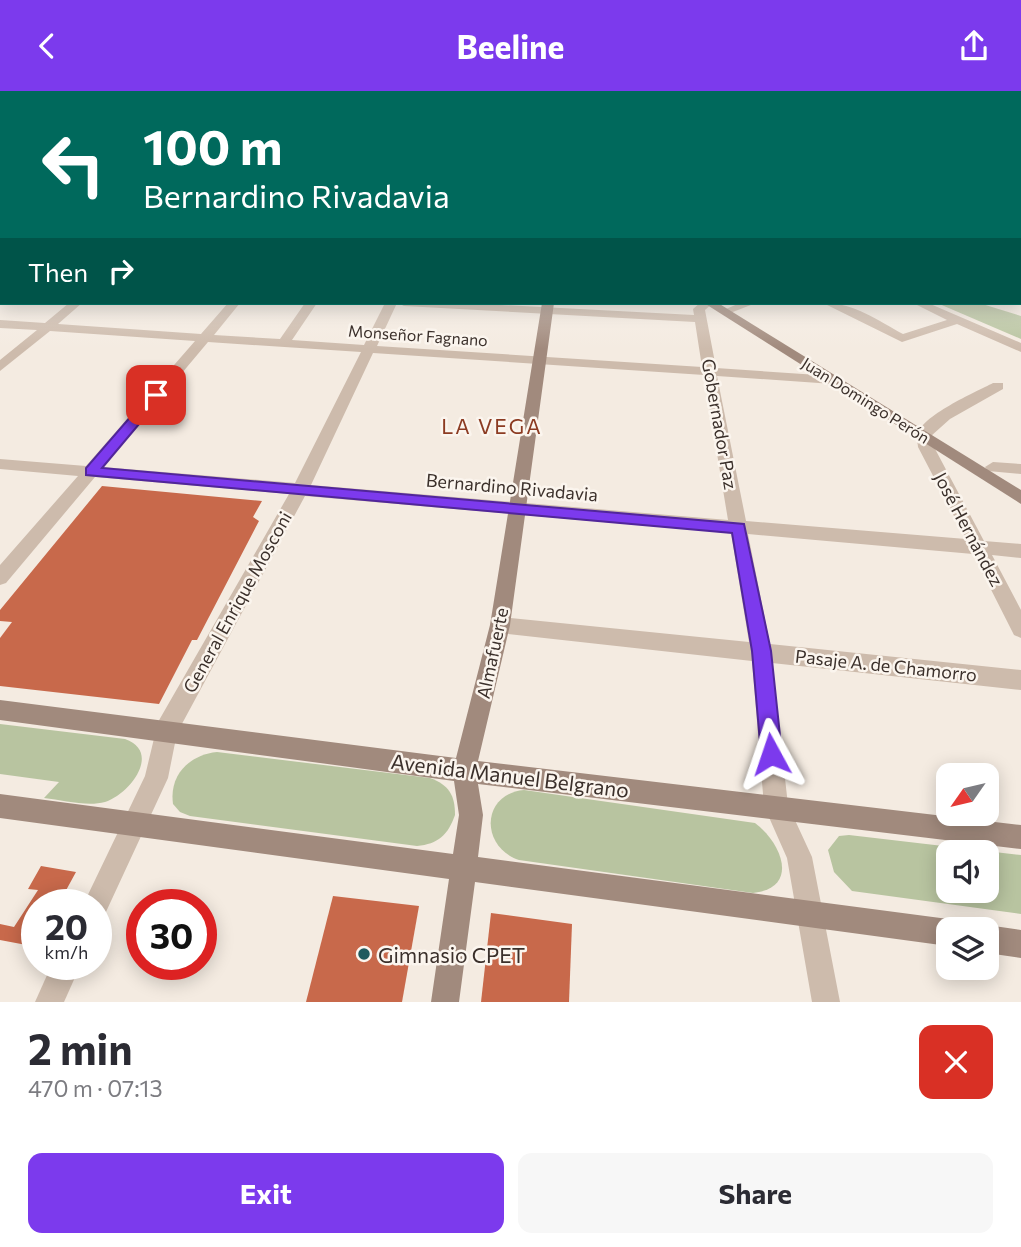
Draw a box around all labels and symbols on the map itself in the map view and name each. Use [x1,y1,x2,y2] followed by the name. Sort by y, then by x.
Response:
[347,321,489,349] street label: Monseñor Fagnano
[799,353,933,447] street label: Juan Domingo Perón
[698,357,742,491] street label: Gobernador Paz
[126,365,186,425] pin
[441,413,543,438] district label: LA VEGA
[930,468,1008,590] street label: José Hernández
[425,469,599,505] street label: Bernardino Rivadavia
[178,508,296,696] street label: General Enrique Mosconi
[472,605,512,701] street label: Almafuerte
[794,645,978,685] street label: Pasaje A. de Chamorro
[734,717,808,791] position arrow
[389,748,631,802] street label: Avenida Manuel Belgrano
[936,763,999,826] north arrow
[126,889,217,980] speed limit sign: 30
[378,942,525,967] place label: Gimnasio CPET
[356,946,372,962] marker: Gimnasio CPET

